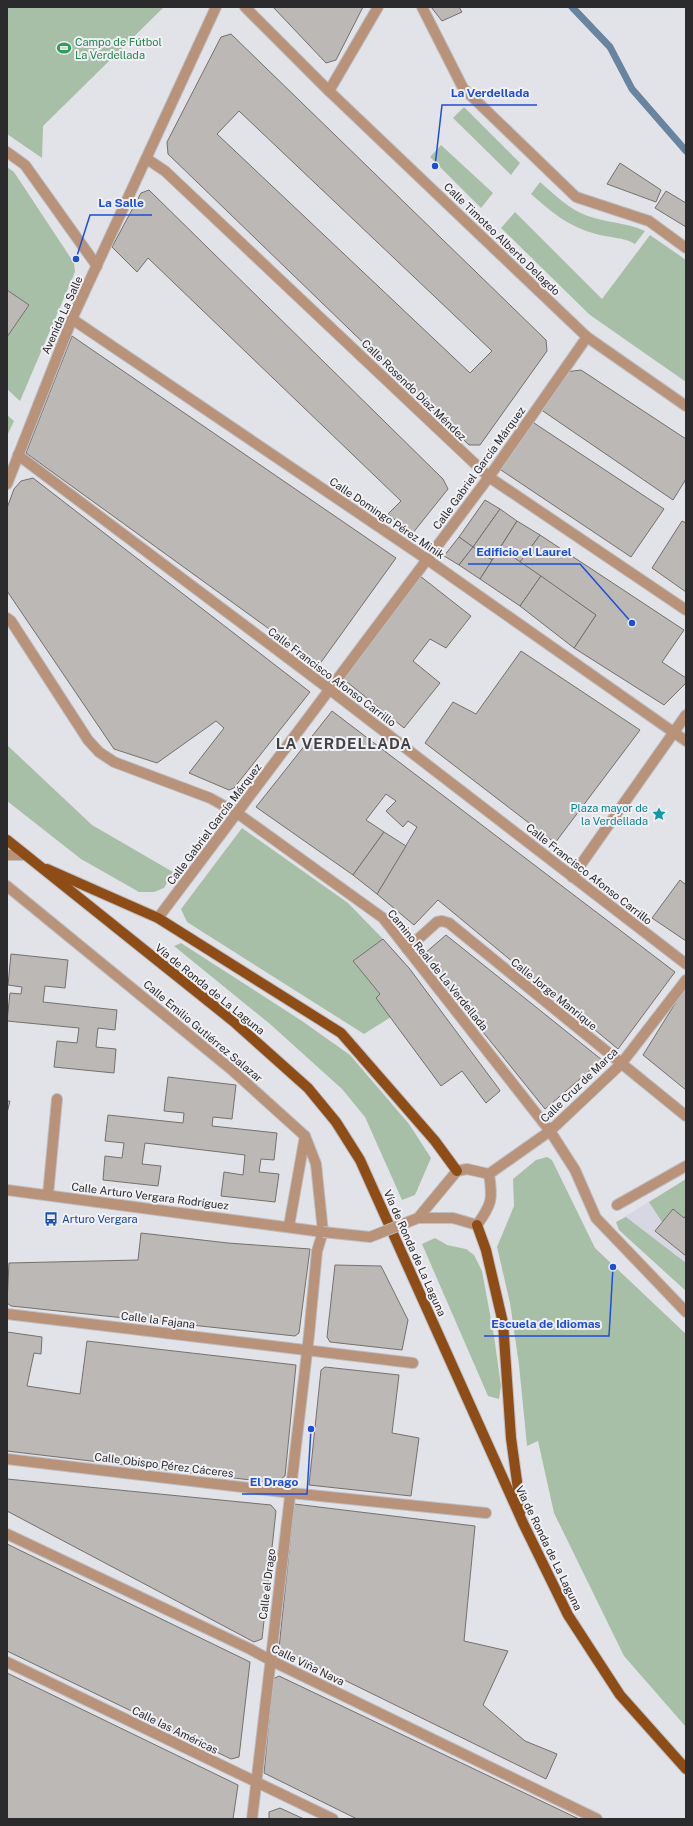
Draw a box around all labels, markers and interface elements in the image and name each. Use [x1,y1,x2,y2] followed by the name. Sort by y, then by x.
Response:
[75,36,162,61] place label: Campo de Fútbol La Verdellada
[56,40,72,56] sports icon: Campo de Fútbol La Verdellada
[442,81,537,105] callout: La Verdellada
[451,86,529,100] text: La Verdellada
[442,180,562,298] street label: Calle Timoteo Alberto Delagdo
[90,191,152,215] callout: La Salle
[98,196,144,210] text: La Salle
[39,274,85,356] street label: Avenida La Salle
[359,337,469,443] street label: Calle Rosendo Díaz Méndez
[430,404,528,532] street label: Calle Gabriel García Márquez
[327,475,447,561] street label: Calle Domingo Pérez Minik
[468,540,580,564] callout: Edificio el Laurel
[476,545,572,559] text: Edificio el Laurel
[266,625,398,729] street label: Calle Francisco Afonso Carrillo
[276,735,412,752] district label: LA VERDELLADA
[164,761,264,887] street label: Calle Gabriel García Márquez
[571,802,648,827] place label: Plaza mayor de la Verdellada
[651,806,667,822] place icon: Plaza mayor de la Verdellada
[524,821,654,927] street label: Calle Francisco Afonso Carrillo
[386,907,490,1033] street label: Camino Real de La Verdellada
[153,941,267,1037] street label: Vía de Ronda de La Laguna
[509,956,599,1032] street label: Calle Jorge Manrique
[141,978,265,1084] street label: Calle Emilio Gutiérrez Salazar
[538,1045,620,1125] street label: Calle Cruz de Marca
[71,1180,229,1212] street label: Calle Arturo Vergara Rodríguez
[382,1188,448,1318] street label: Vía de Ronda de La Laguna
[43,1211,59,1227] bus stop icon: Arturo Vergara
[62,1213,138,1225] place label: Arturo Vergara
[120,1310,196,1330] street label: Calle la Fajana
[484,1312,609,1336] callout: Escuela de Idiomas
[491,1317,601,1331] text: Escuela de Idiomas
[94,1451,235,1480] street label: Calle Obispo Pérez Cáceres
[242,1470,307,1494] callout: El Drago
[250,1475,298,1489] text: El Drago
[514,1484,584,1612] street label: Vía de Ronda de La Laguna
[257,1548,277,1620] street label: Calle el Drago
[270,1642,346,1688] street label: Calle Viña Nava
[130,1704,220,1756] street label: Calle las Américas

